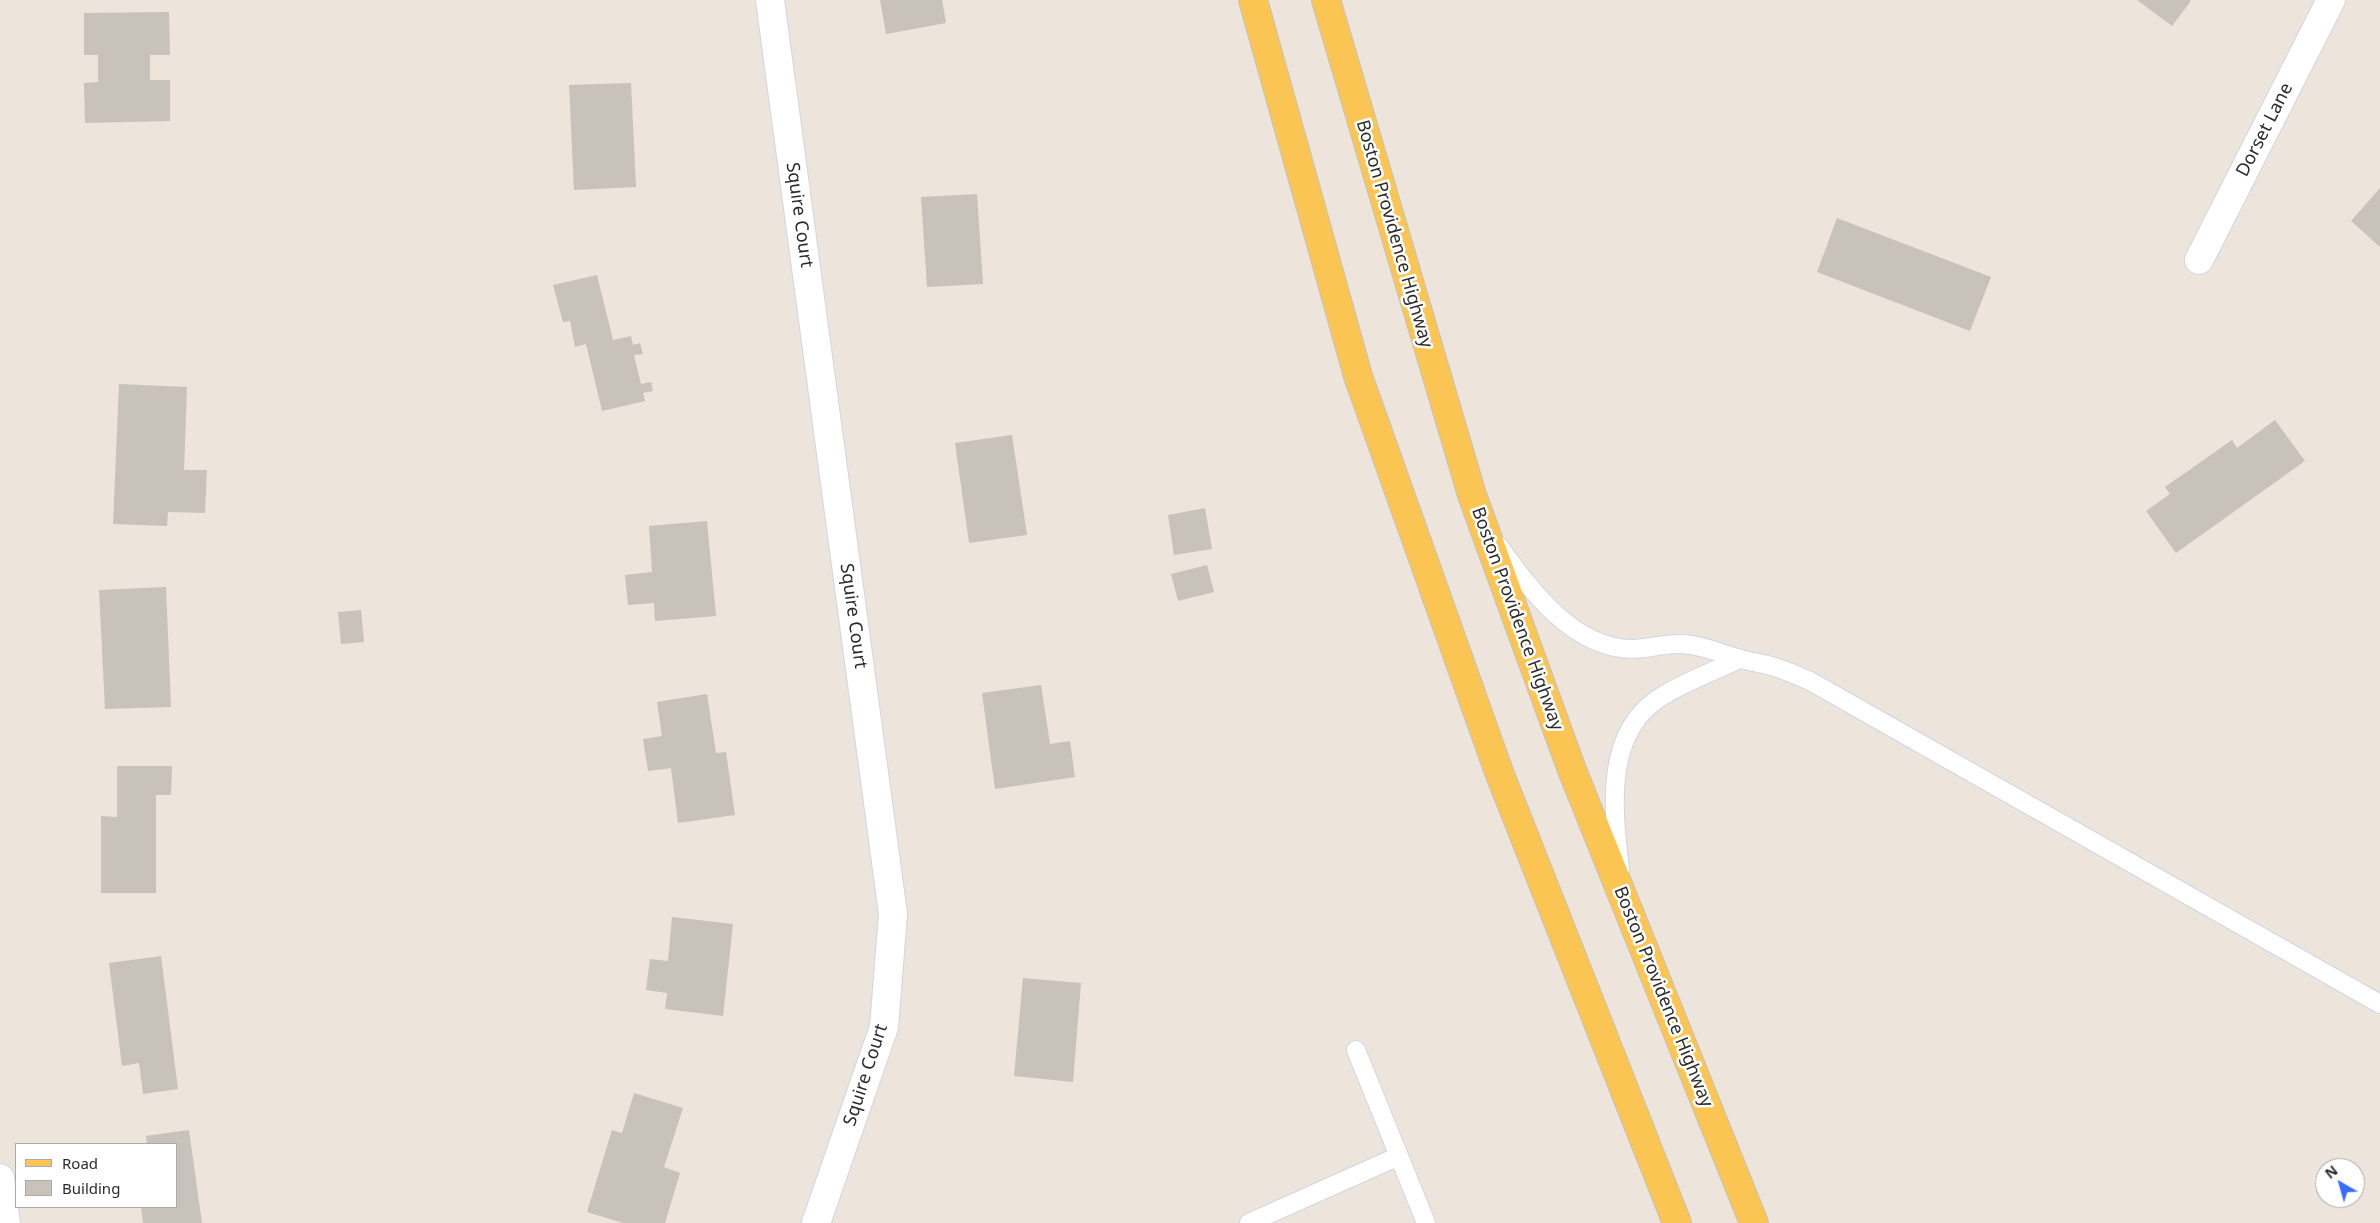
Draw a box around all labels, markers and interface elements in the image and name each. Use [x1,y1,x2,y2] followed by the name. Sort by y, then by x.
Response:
[2232,80,2298,180] street label: Dorset Lane
[1351,118,1437,350] street label: Boston Providence Highway
[781,161,817,269] street label: Squire Court
[1466,504,1568,734] street label: Boston Providence Highway
[835,562,871,670] street label: Squire Court
[1609,883,1717,1111] street label: Boston Providence Highway
[839,1021,893,1129] street label: Squire Court
[15,1143,178,1208] legend
[62,1153,98,1173] text: Road
[2315,1158,2365,1208] north arrow
[2321,1161,2341,1183] text: N
[62,1178,120,1198] text: Building

